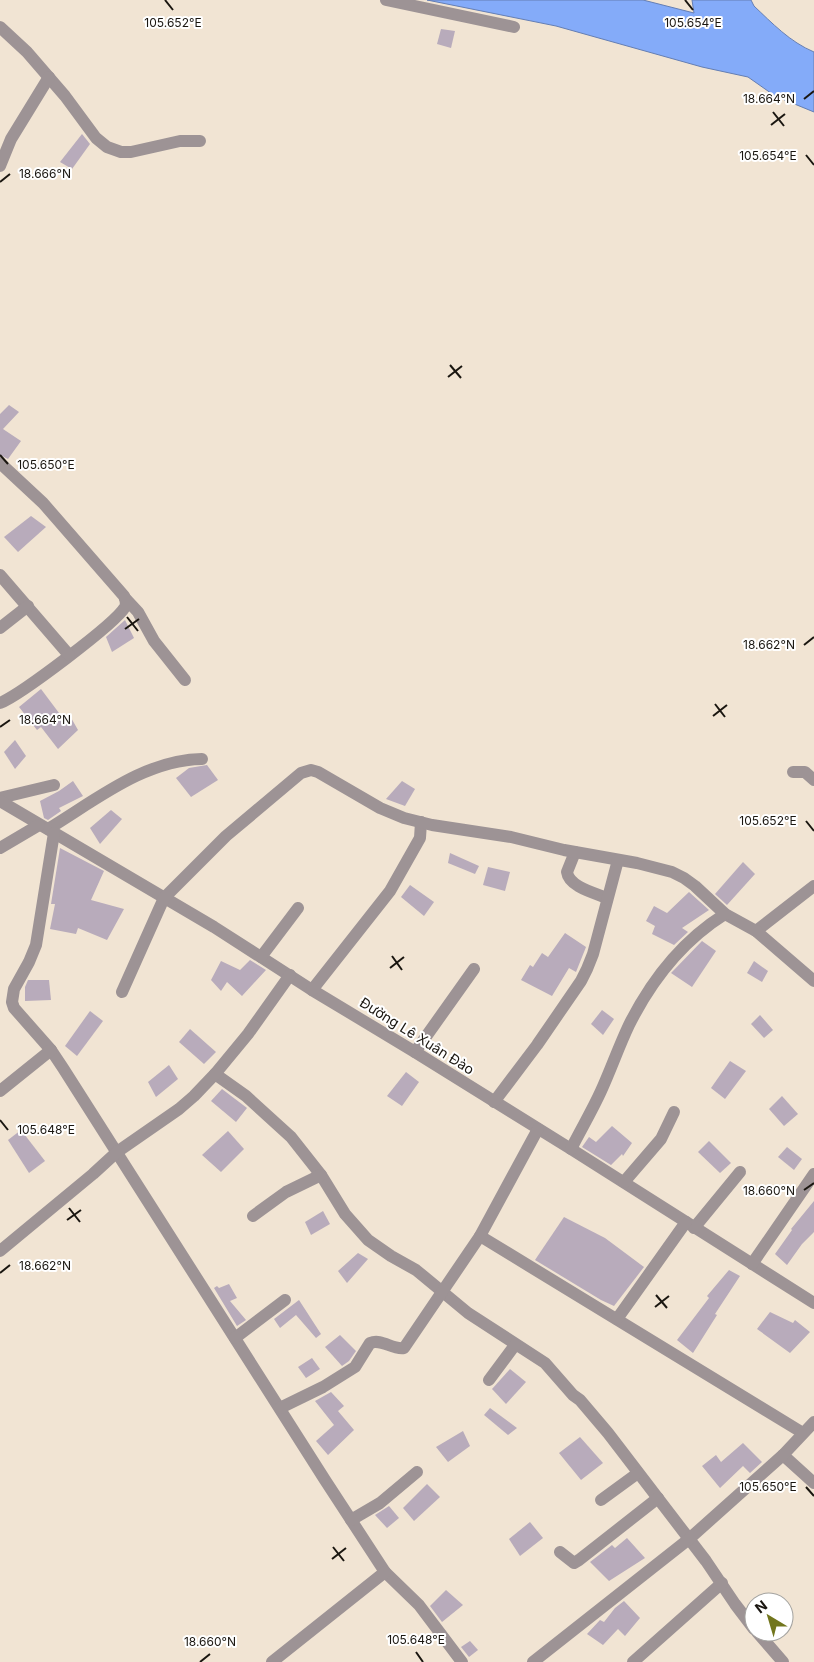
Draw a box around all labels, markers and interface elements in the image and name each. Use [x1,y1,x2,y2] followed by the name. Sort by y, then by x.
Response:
[144,15,202,30] text: 105.652°E
[664,15,722,30] text: 105.654°E
[743,91,795,106] text: 18.664°N
[739,148,797,163] text: 105.654°E
[19,166,71,181] text: 18.666°N
[17,457,75,472] text: 105.650°E
[743,637,795,652] text: 18.662°N
[19,712,71,727] text: 18.664°N
[739,813,797,828] text: 105.652°E
[357,993,478,1078] street label: Đường Lê Xuân Đào
[17,1122,75,1137] text: 105.648°E
[743,1183,795,1198] text: 18.660°N
[19,1258,71,1273] text: 18.662°N
[739,1479,797,1494] text: 105.650°E
[744,1592,794,1642] north arrow
[751,1596,770,1616] text: N
[387,1632,445,1647] text: 105.648°E
[184,1634,236,1649] text: 18.660°N

